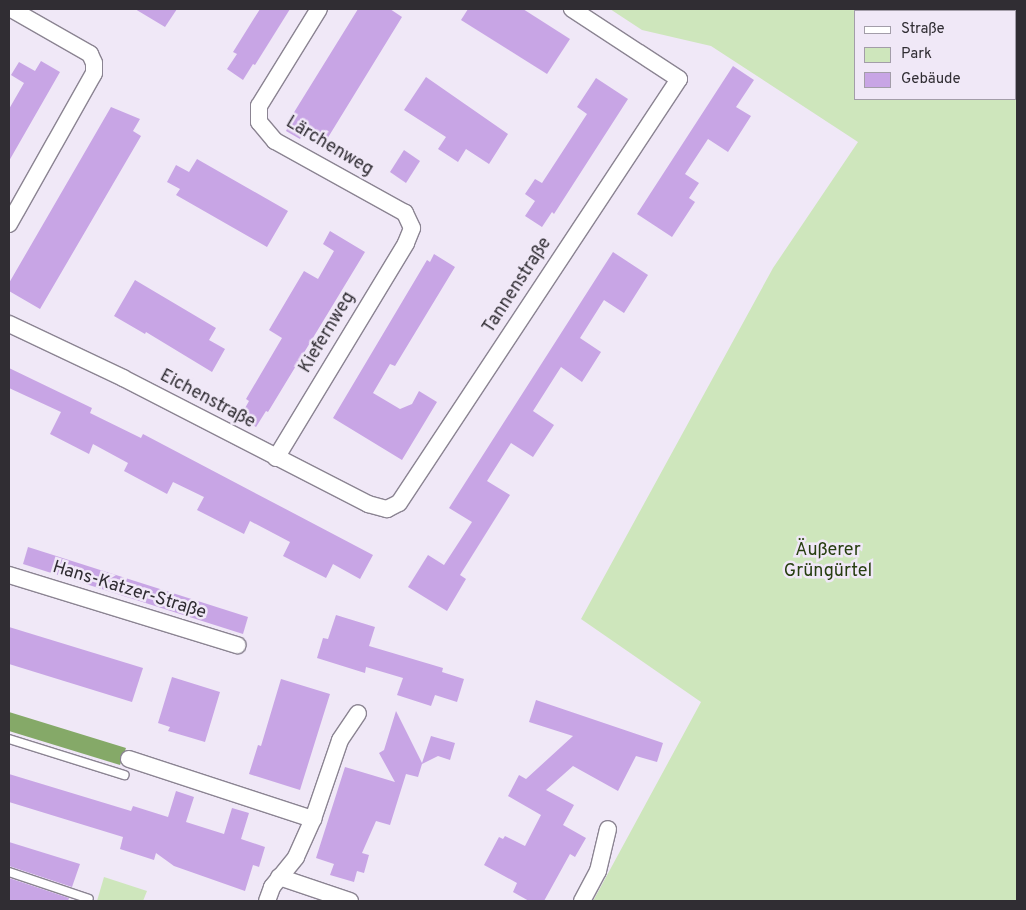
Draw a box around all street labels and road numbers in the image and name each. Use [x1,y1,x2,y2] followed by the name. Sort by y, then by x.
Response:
[281,112,377,182] street label: Lärchenweg
[479,234,557,338] street label: Tannenstraße
[295,288,361,378] street label: Kiefernweg
[156,366,258,434] street label: Eichenstraße
[50,557,208,625] street label: Hans-Katzer-Straße

